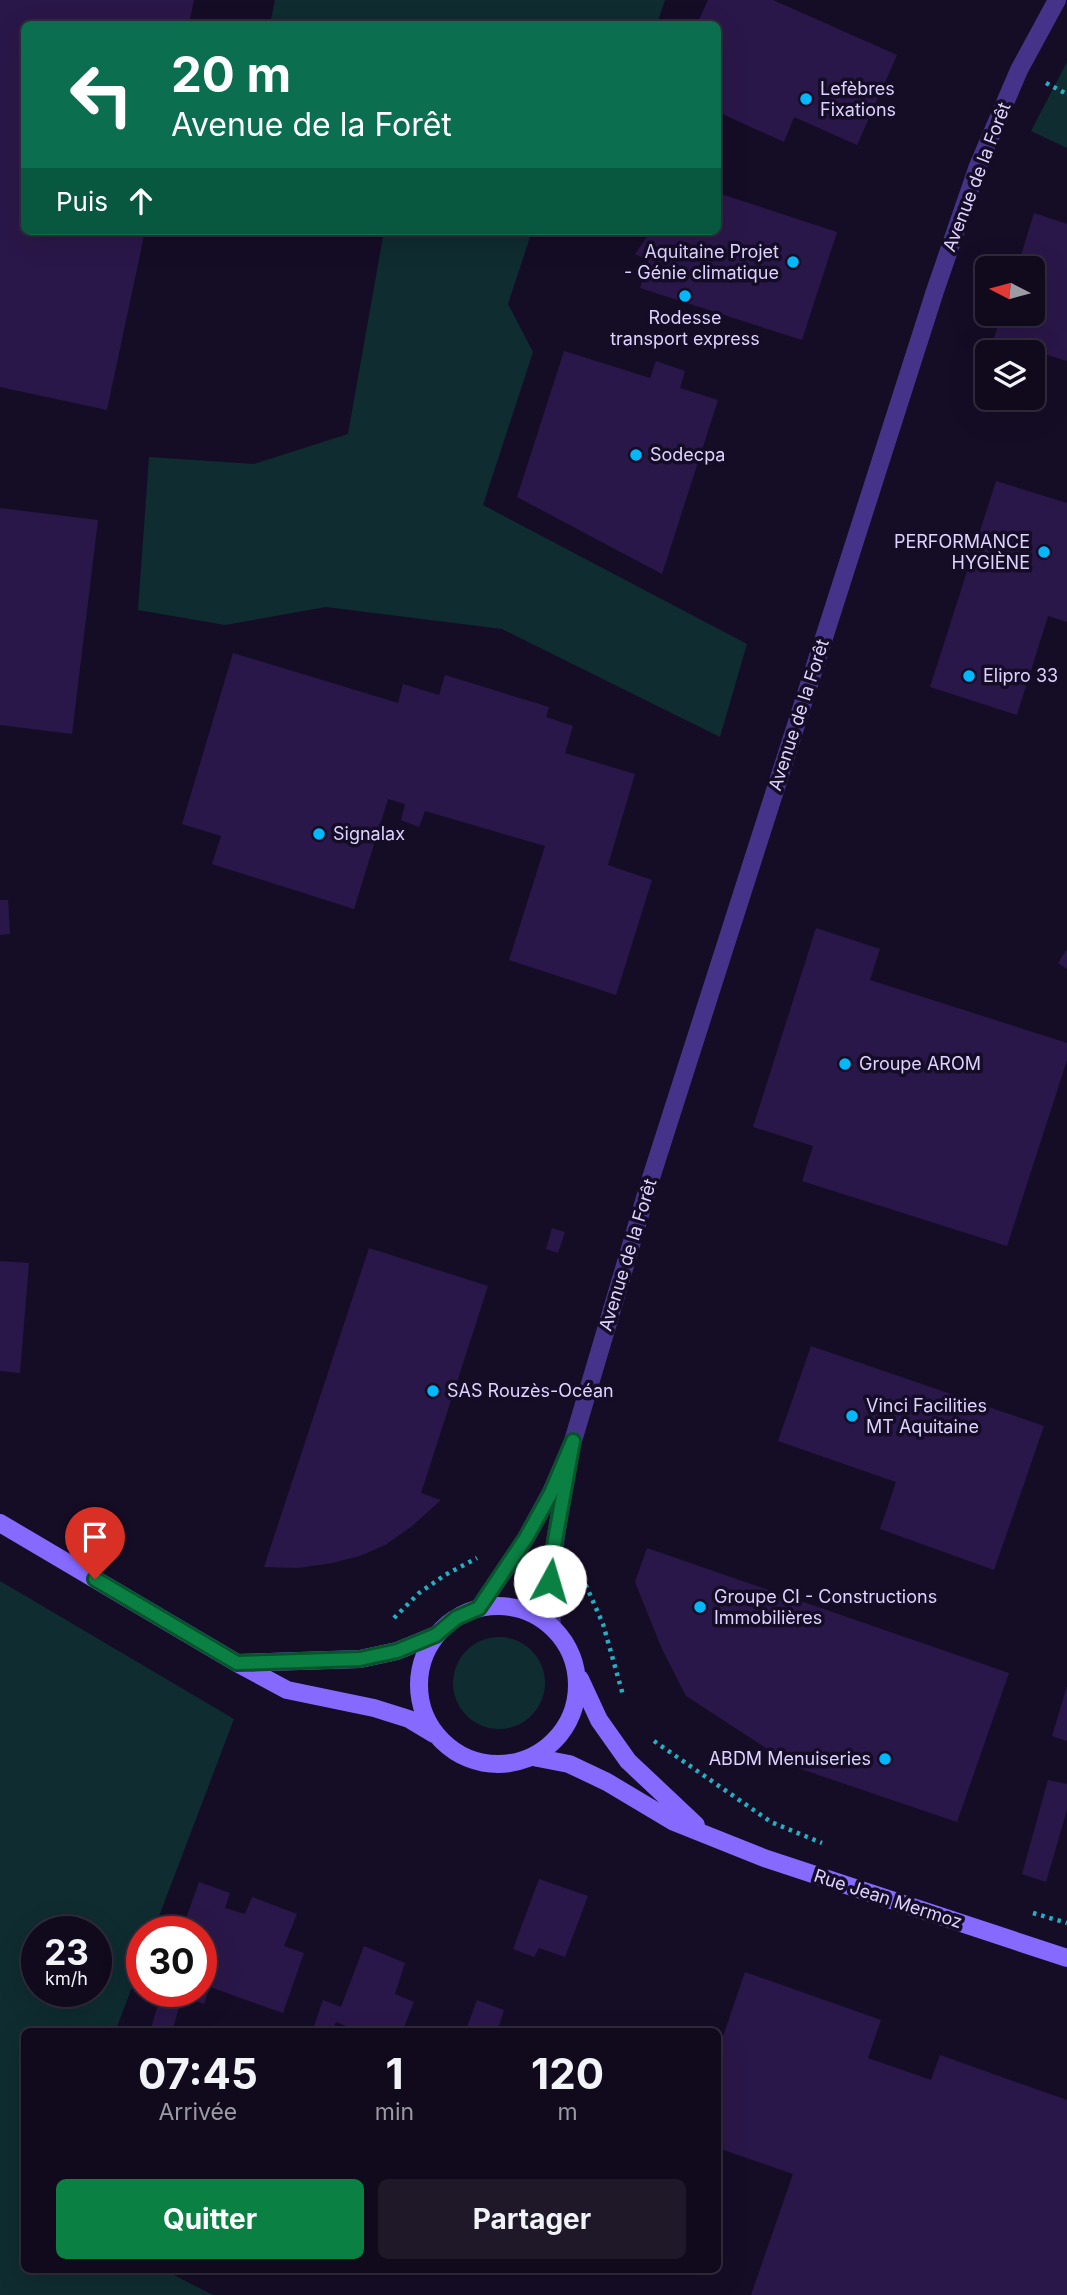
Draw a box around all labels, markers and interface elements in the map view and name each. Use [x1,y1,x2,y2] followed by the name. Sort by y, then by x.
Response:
[171,45,291,104] text: 20 m
[56,49,147,140] icon: left
[820,78,896,120] place label: Lefèbres Fixations
[798,91,814,107] marker: Lefèbres Fixations
[938,99,1015,254] street label: Avenue de la Forêt
[171,105,452,144] text: Avenue de la Forêt
[122,182,160,220] icon: ahead
[56,186,108,217] text: Puis
[624,241,779,283] place label: Aquitaine Projet - Génie climatique
[785,254,801,270] marker: Aquitaine Projet - Génie climatique
[975,256,1045,326] north arrow
[975,256,1045,410] map controls
[677,288,693,304] marker: Rodesse transport express
[610,307,760,349] place label: Rodesse transport express
[975,340,1045,410] button: layers
[650,444,725,465] place label: Sodecpa
[628,447,644,463] marker: Sodecpa
[894,531,1030,573] place label: PERFORMANCE HYGIÈNE
[1036,544,1052,560] marker: PERFORMANCE HYGIÈNE
[764,636,833,793] street label: Avenue de la Forêt
[983,665,1058,686] place label: Elipro 33
[961,668,977,684] marker: Elipro 33
[333,823,405,844] place label: Signalax
[311,826,327,842] marker: Signalax
[859,1053,981,1074] place label: Groupe AROM
[837,1056,853,1072] marker: Groupe AROM
[594,1176,661,1333] street label: Avenue de la Forêt
[447,1380,614,1401] place label: SAS Rouzès-Océan
[425,1383,441,1399] marker: SAS Rouzès-Océan
[866,1395,987,1437] place label: Vinci Facilities MT Aquitaine
[844,1408,860,1424] marker: Vinci Facilities MT Aquitaine
[65,1507,125,1579] pin
[76,1518,114,1556] icon: arrive
[513,1544,587,1618] position arrow
[714,1586,937,1628] place label: Groupe CI - Constructions Immobilières
[692,1599,708,1615] marker: Groupe CI - Constructions Immobilières
[709,1748,871,1769] place label: ABDM Menuiseries
[877,1751,893,1767] marker: ABDM Menuiseries
[811,1865,965,1932] street label: Rue Jean Mermoz
[126,1916,217,2007] speed limit sign: 30
[44,1931,89,1973] text: 23
[45,1968,88,1989] text: km/h
[138,2048,258,2099] text: 07:45
[385,2048,404,2099] text: 1
[531,2048,604,2099] text: 120
[159,2098,237,2126] text: Arrivée
[375,2098,414,2126] text: min
[557,2098,578,2126] text: m
[56,2179,364,2259] button: Quitter
[378,2179,686,2259] button: Partager

